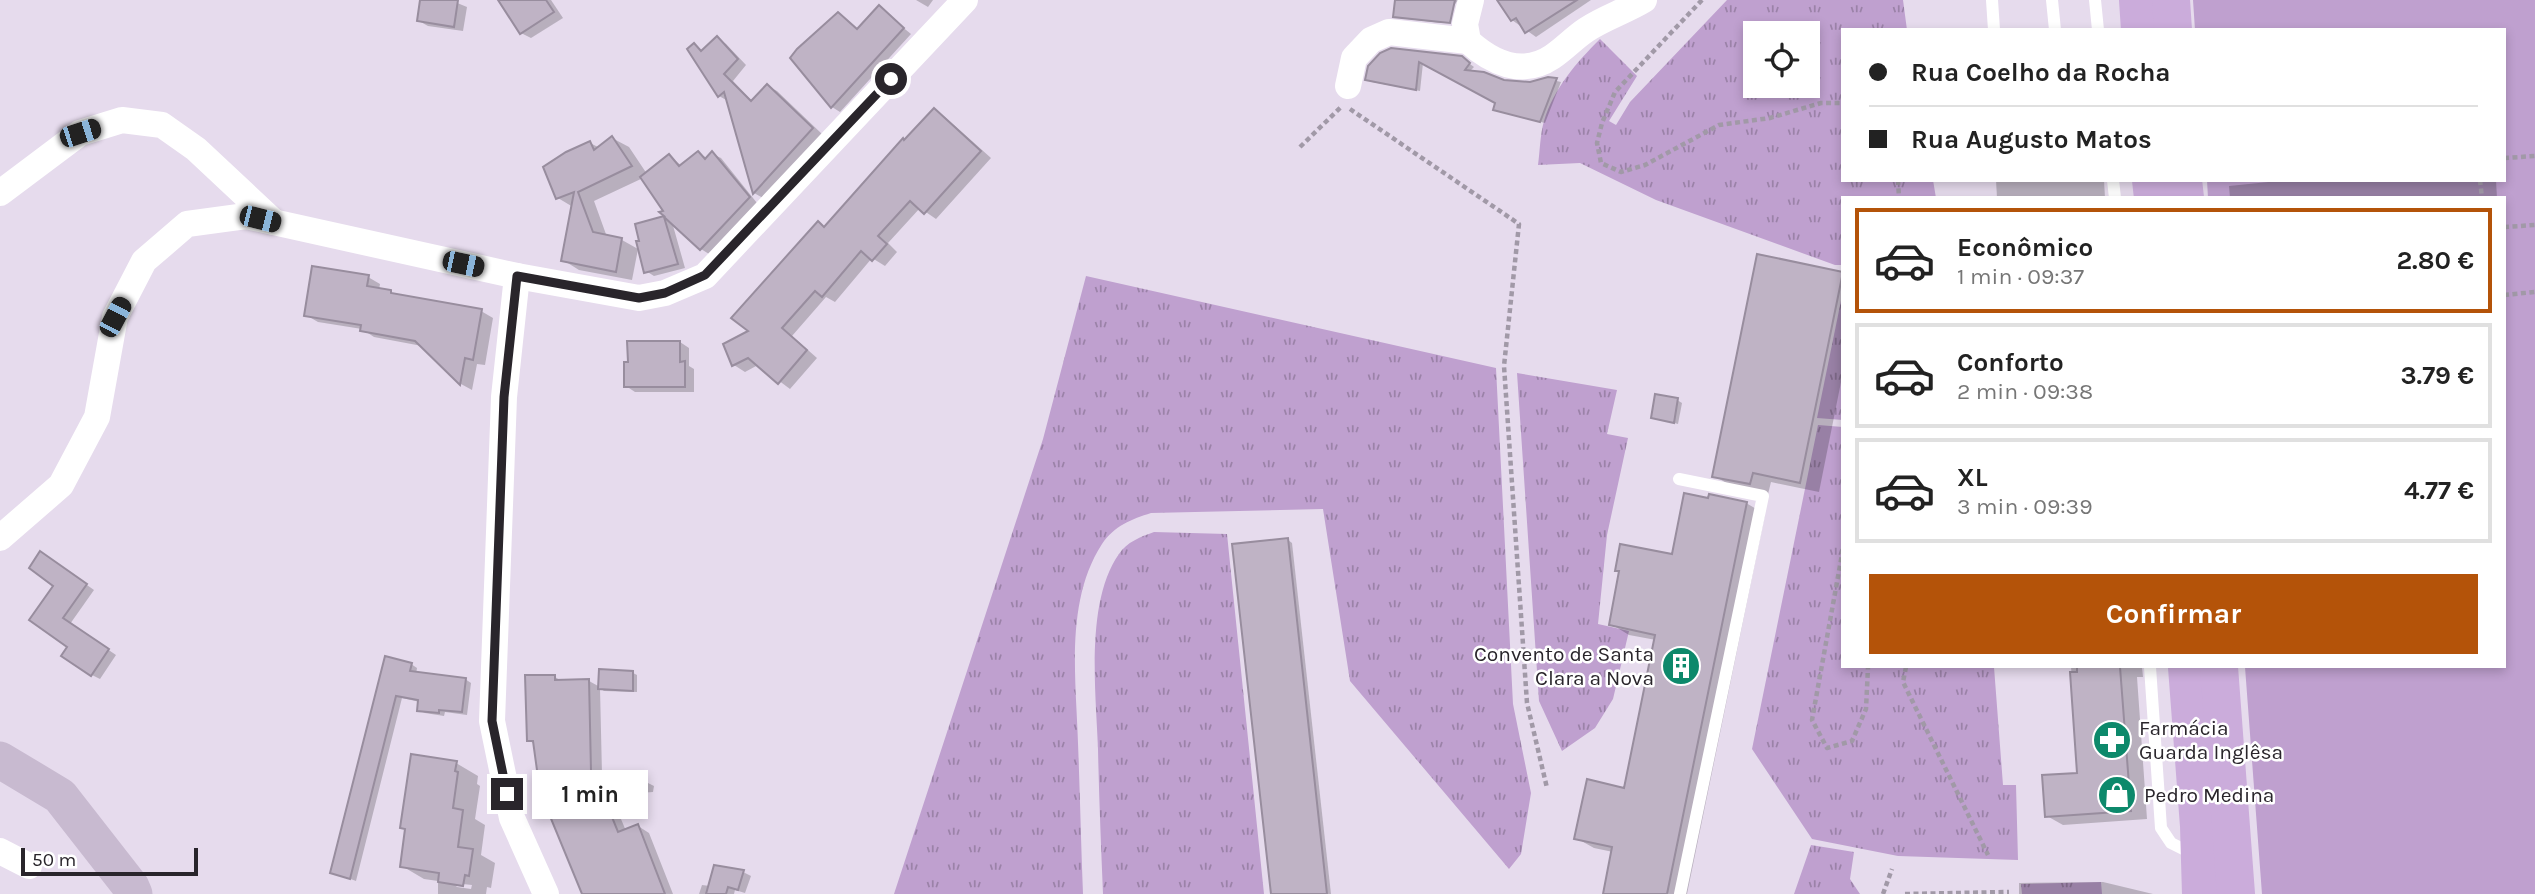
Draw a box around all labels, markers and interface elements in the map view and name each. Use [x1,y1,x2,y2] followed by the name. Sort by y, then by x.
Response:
[1743,21,1820,98] map controls
[1743,21,1820,98] button: locate
[1911,57,2171,88] text: Rua Coelho da Rocha
[875,63,907,95] route start
[57,117,104,149] car
[1911,124,2152,155] text: Rua Augusto Matos
[238,204,283,234] car
[1873,229,1936,292] icon: car
[1957,232,2093,263] text: Econômico
[2396,245,2474,276] text: 2.80 €
[441,249,486,279] car
[1957,263,2084,290] text: 1 min · 09:37
[96,294,135,340] car
[1873,344,1936,407] icon: car
[1957,347,2064,378] text: Conforto
[2400,360,2474,391] text: 3.79 €
[1957,378,2093,405] text: 2 min · 09:38
[1873,459,1936,522] icon: car
[1957,462,1988,493] text: XL
[2404,475,2474,506] text: 4.77 €
[1957,493,2093,520] text: 3 min · 09:39
[1869,574,2478,654] button: Confirmar
[1474,642,1654,690] place label: Convento de Santa Clara a Nova
[1660,645,1702,687] building icon: Convento de Santa Clara a Nova
[2139,716,2283,764] place label: Farmácia Guarda Inglêsa
[2091,719,2133,761] pharmacy icon: Farmácia Guarda Inglêsa
[532,770,647,818] callout: 1 min
[2096,774,2138,816] shop icon: Pedro Medina
[491,778,523,810] route end
[561,781,619,808] text: 1 min
[2144,783,2274,807] place label: Pedro Medina
[21,845,198,877] scale bar
[32,849,76,871] text: 50 m

